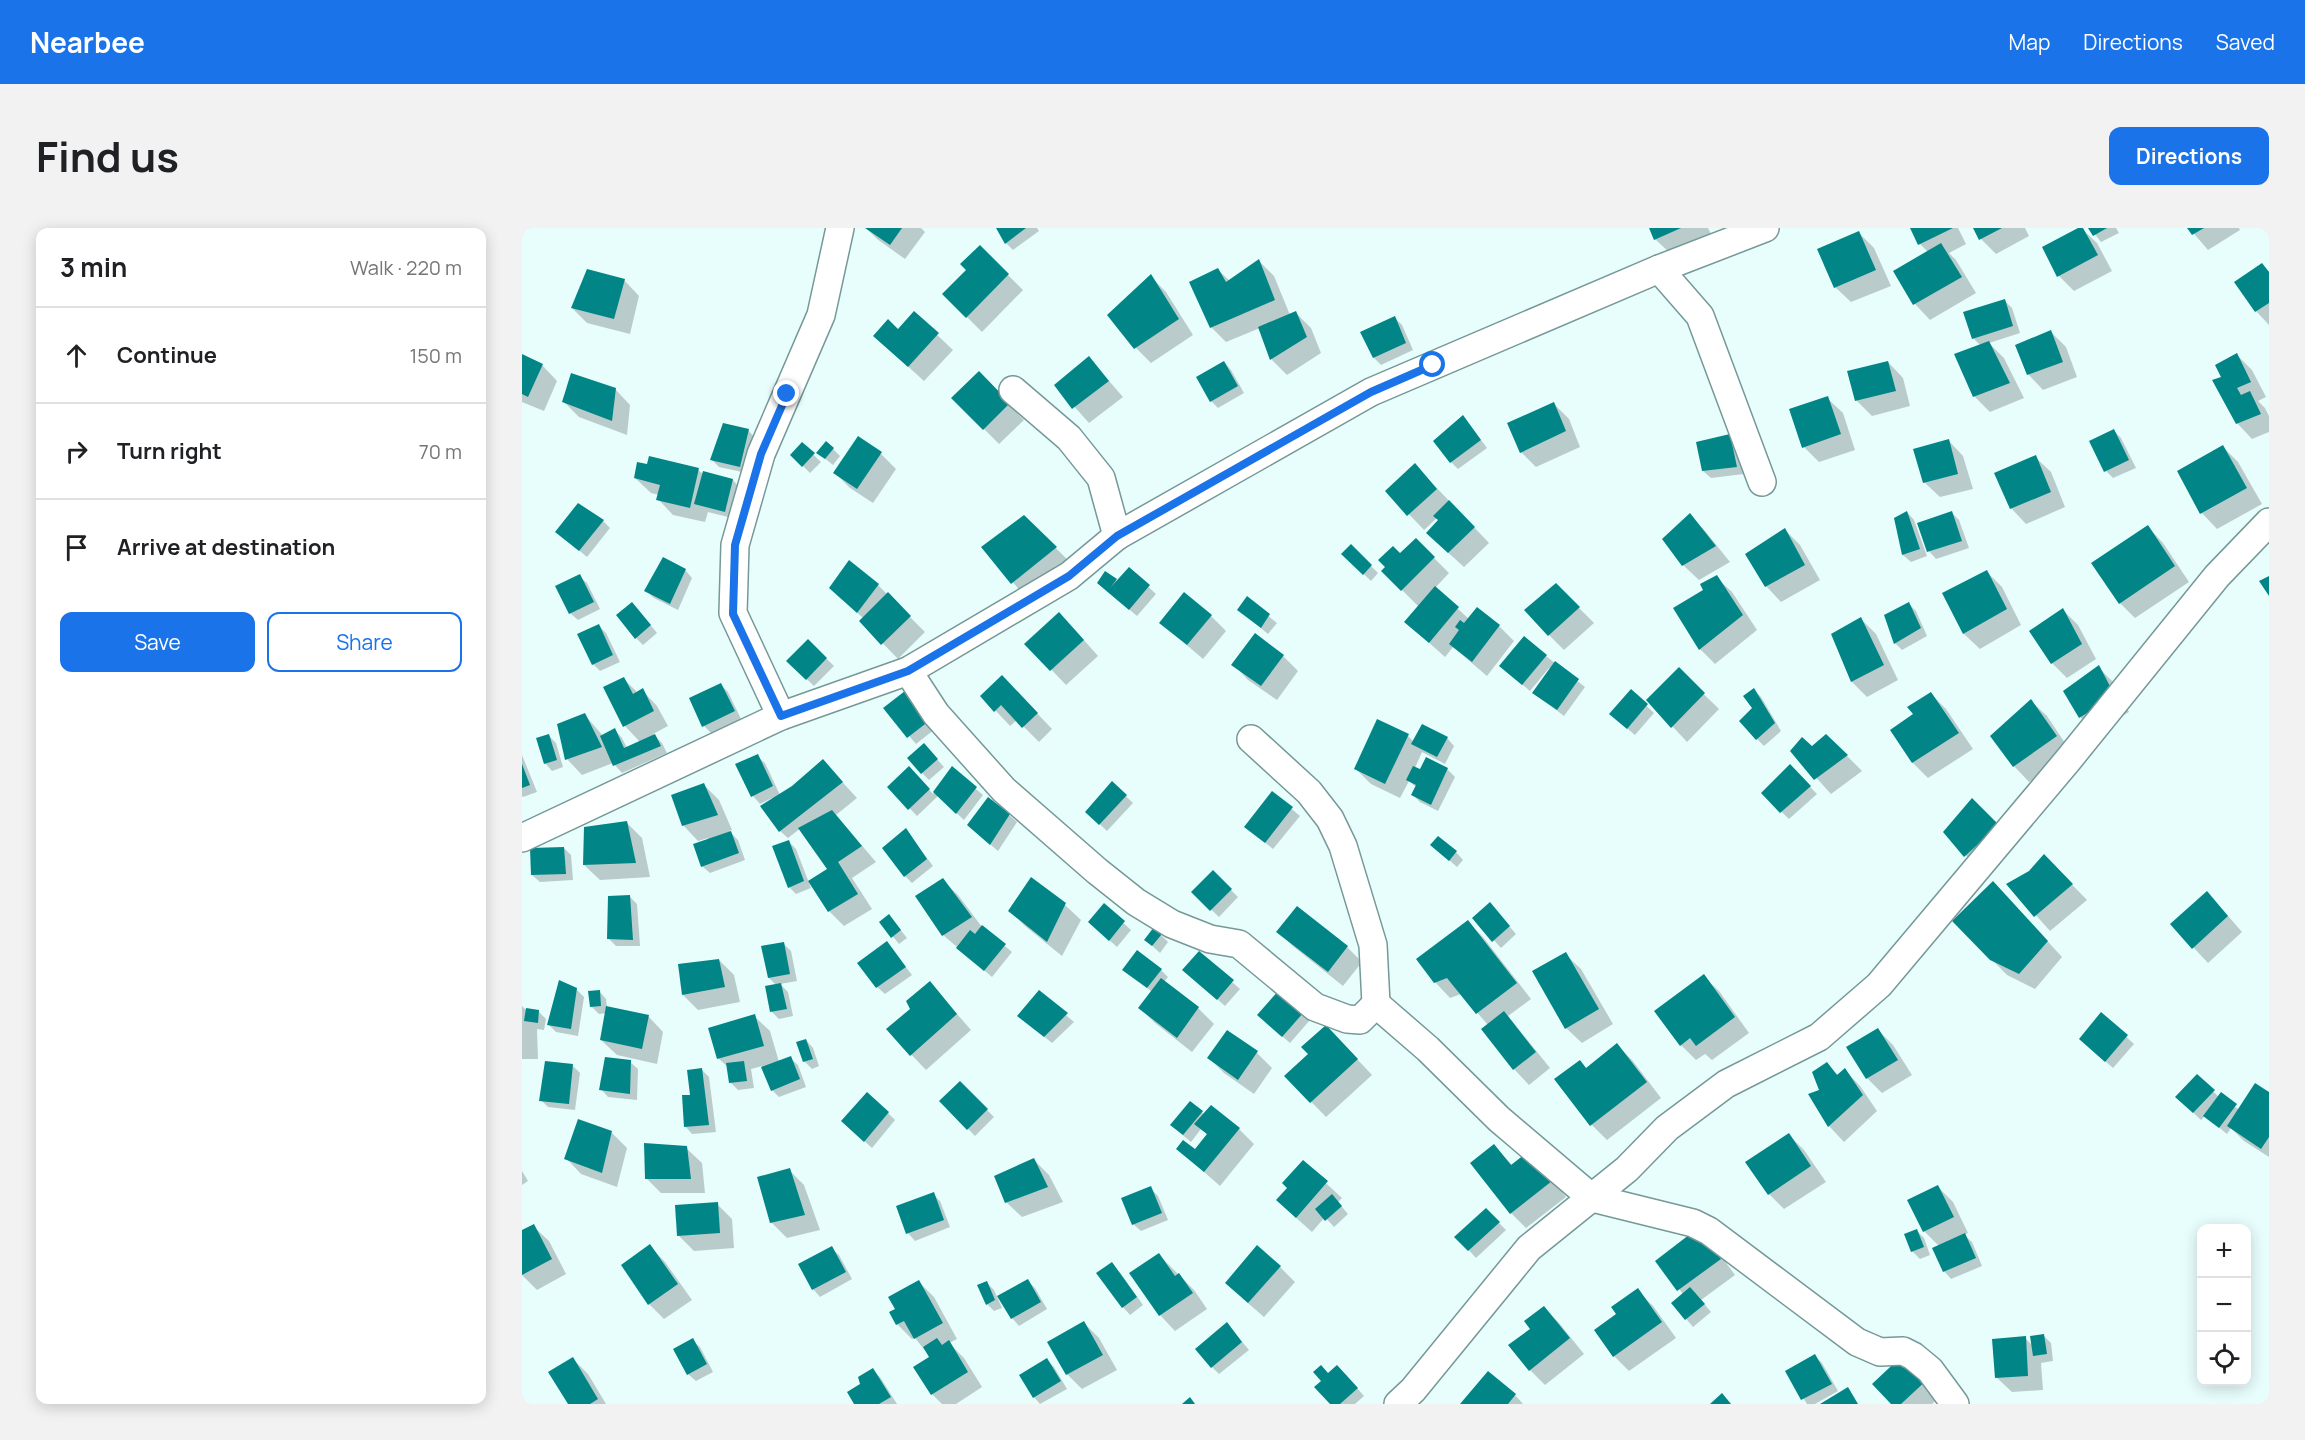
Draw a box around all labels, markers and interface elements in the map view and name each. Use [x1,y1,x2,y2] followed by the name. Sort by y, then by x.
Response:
[30,23,145,61] text: Nearbee
[2009,28,2050,56] text: Map
[2083,28,2183,56] text: Directions
[2216,28,2275,56] text: Saved
[36,127,179,185] text: Find us
[2109,127,2269,185] button: Directions
[60,249,127,285] text: 3 min
[350,254,462,281] text: Walk · 220 m
[60,339,93,372] icon: ahead
[117,340,217,370] text: Continue
[409,342,462,369] text: 150 m
[1419,351,1445,377] route start
[773,380,799,406] route end
[60,435,93,468] icon: right
[117,436,222,466] text: Turn right
[419,438,462,465] text: 70 m
[60,531,93,564] icon: arrive
[117,532,335,562] text: Arrive at destination
[60,612,255,672] button: Save
[267,612,462,672] button: Share
[2197,1224,2251,1386] map controls
[2197,1224,2251,1278] button: +
[2197,1278,2251,1332] button: −
[2197,1332,2251,1386] button: locate

